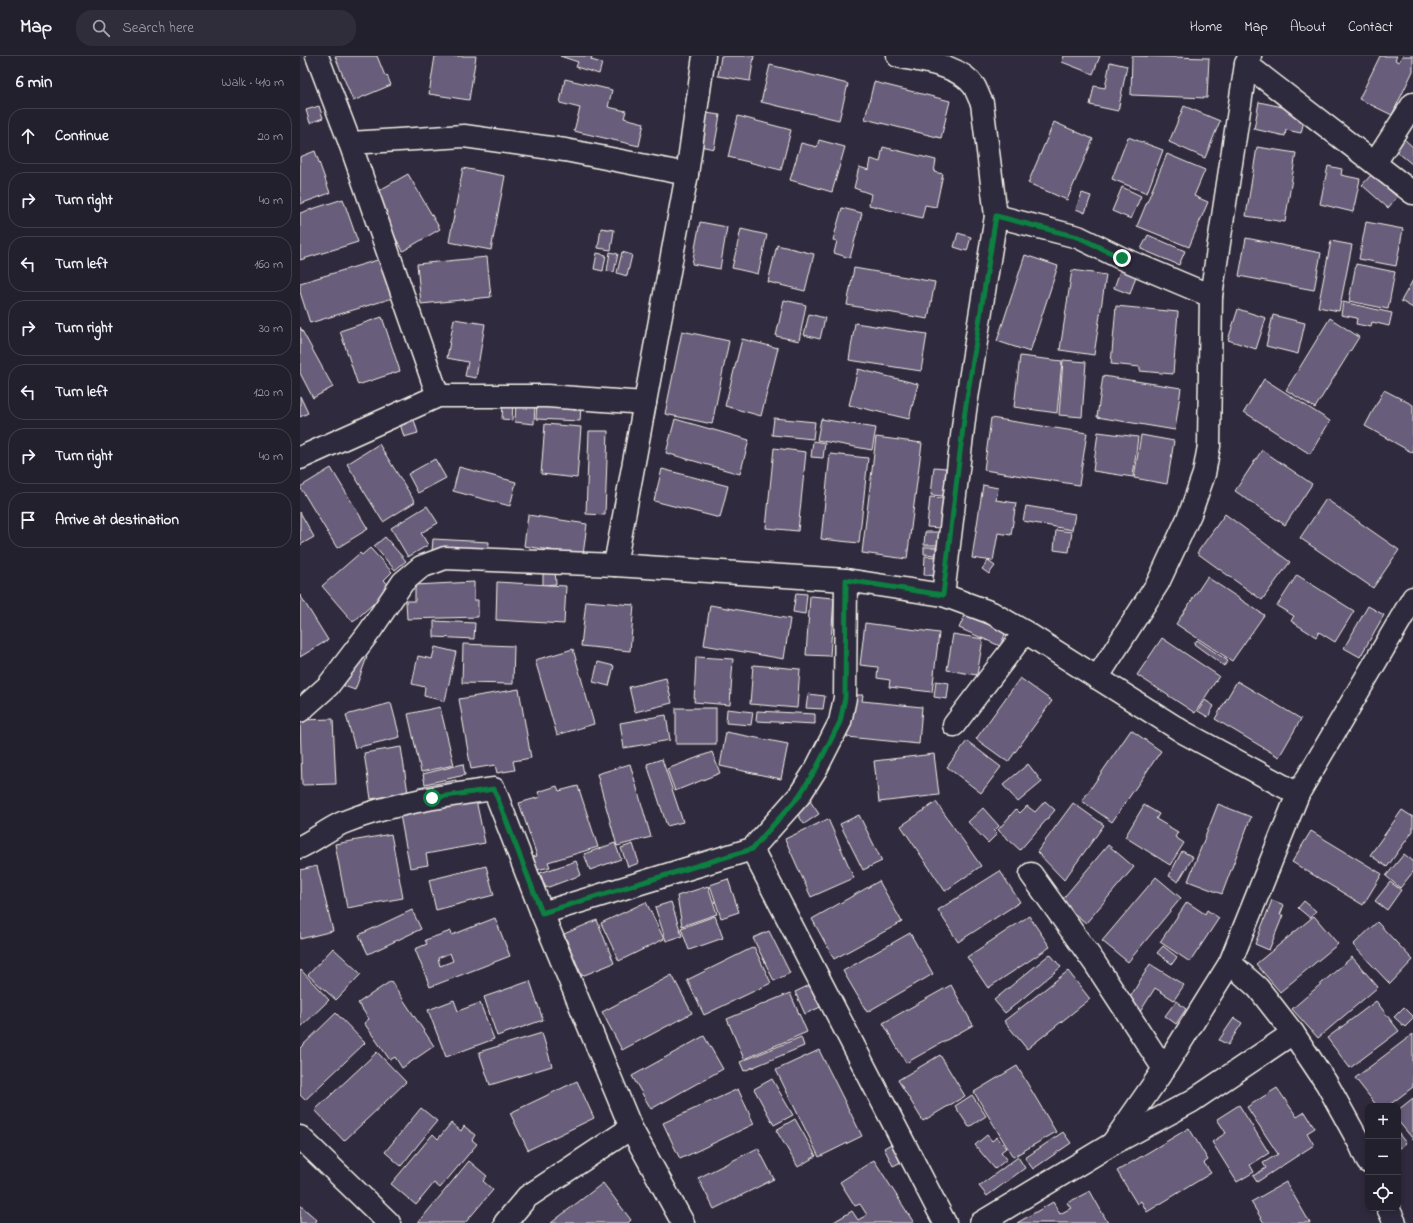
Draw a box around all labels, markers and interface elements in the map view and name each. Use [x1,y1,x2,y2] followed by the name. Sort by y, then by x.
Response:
[76,10,356,46] search box
[20,14,52,41] text: Map
[90,17,112,39] icon: search
[122,17,194,39] text: Search here
[1190,17,1222,38] text: Home
[1244,17,1268,38] text: Map
[1290,17,1326,38] text: About
[1348,17,1393,38] text: Contact
[16,70,52,95] text: 6 min
[221,73,284,92] text: Walk · 410 m
[17,125,39,147] icon: ahead
[55,125,109,147] text: Continue
[258,127,283,146] text: 20 m
[17,189,39,211] icon: right
[55,189,113,211] text: Turn right
[259,191,283,210] text: 40 m
[1113,249,1131,267] route end
[17,253,39,275] icon: left
[55,253,108,275] text: Turn left
[254,255,283,274] text: 160 m
[17,317,39,339] icon: right
[55,317,113,339] text: Turn right
[259,319,283,338] text: 30 m
[17,381,39,403] icon: left
[55,381,108,403] text: Turn left
[253,383,283,402] text: 120 m
[17,445,39,467] icon: right
[55,445,113,467] text: Turn right
[259,447,283,466] text: 40 m
[17,509,39,531] icon: arrive
[55,509,179,531] text: Arrive at destination
[423,789,441,807] route start
[1365,1103,1401,1211] map controls
[1365,1103,1401,1139] button: +
[1365,1139,1401,1175] button: −
[1365,1175,1401,1211] button: locate

